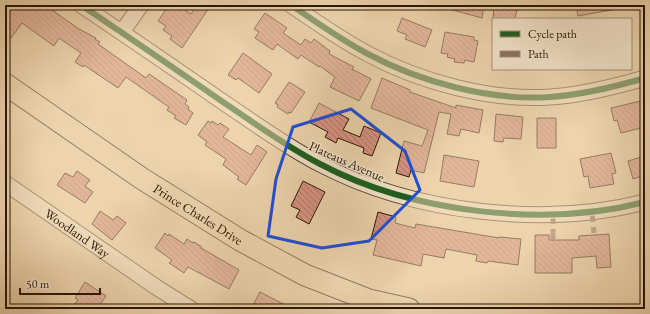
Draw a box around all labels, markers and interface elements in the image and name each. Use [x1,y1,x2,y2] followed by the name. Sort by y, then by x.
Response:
[492,18,632,70] legend
[528,26,577,42] text: Cycle path
[528,46,549,62] text: Path
[306,137,387,186] street label: Plateaus Avenue
[150,180,246,249] street label: Prince Charles Drive
[41,205,113,262] street label: Woodland Way
[20,270,100,296] scale bar
[26,276,50,292] text: 50 m

